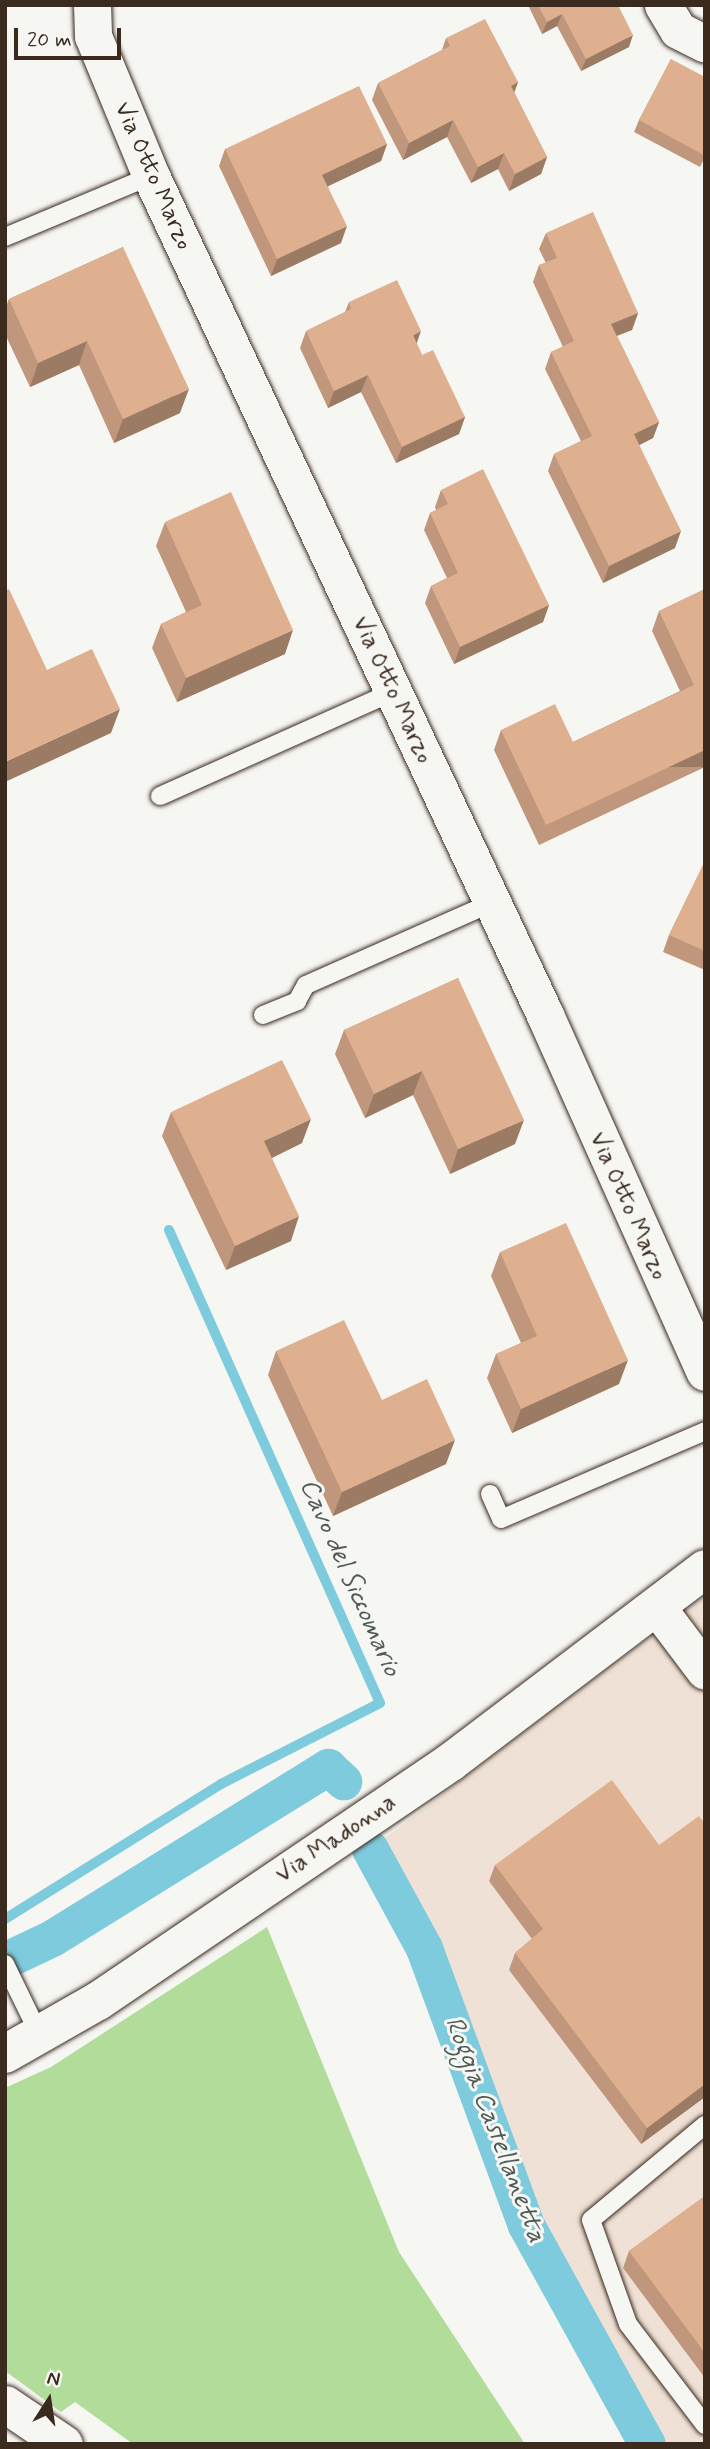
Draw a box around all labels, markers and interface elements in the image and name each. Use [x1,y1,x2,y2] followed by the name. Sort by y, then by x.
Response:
[18,14,124,58] scale bar
[27,26,72,54] text: 20 m
[107,96,199,256] street label: Via Otto Marzo
[345,611,439,769] street label: Via Otto Marzo
[582,1126,674,1286] street label: Via Otto Marzo
[291,1474,407,1682] water label: Cavo del Siccomario
[270,1788,402,1890] street label: Via Madonna
[437,2013,551,2247] water label: Roggia Castellanetta
[14,2365,84,2435] north arrow
[45,2365,62,2393] text: N

